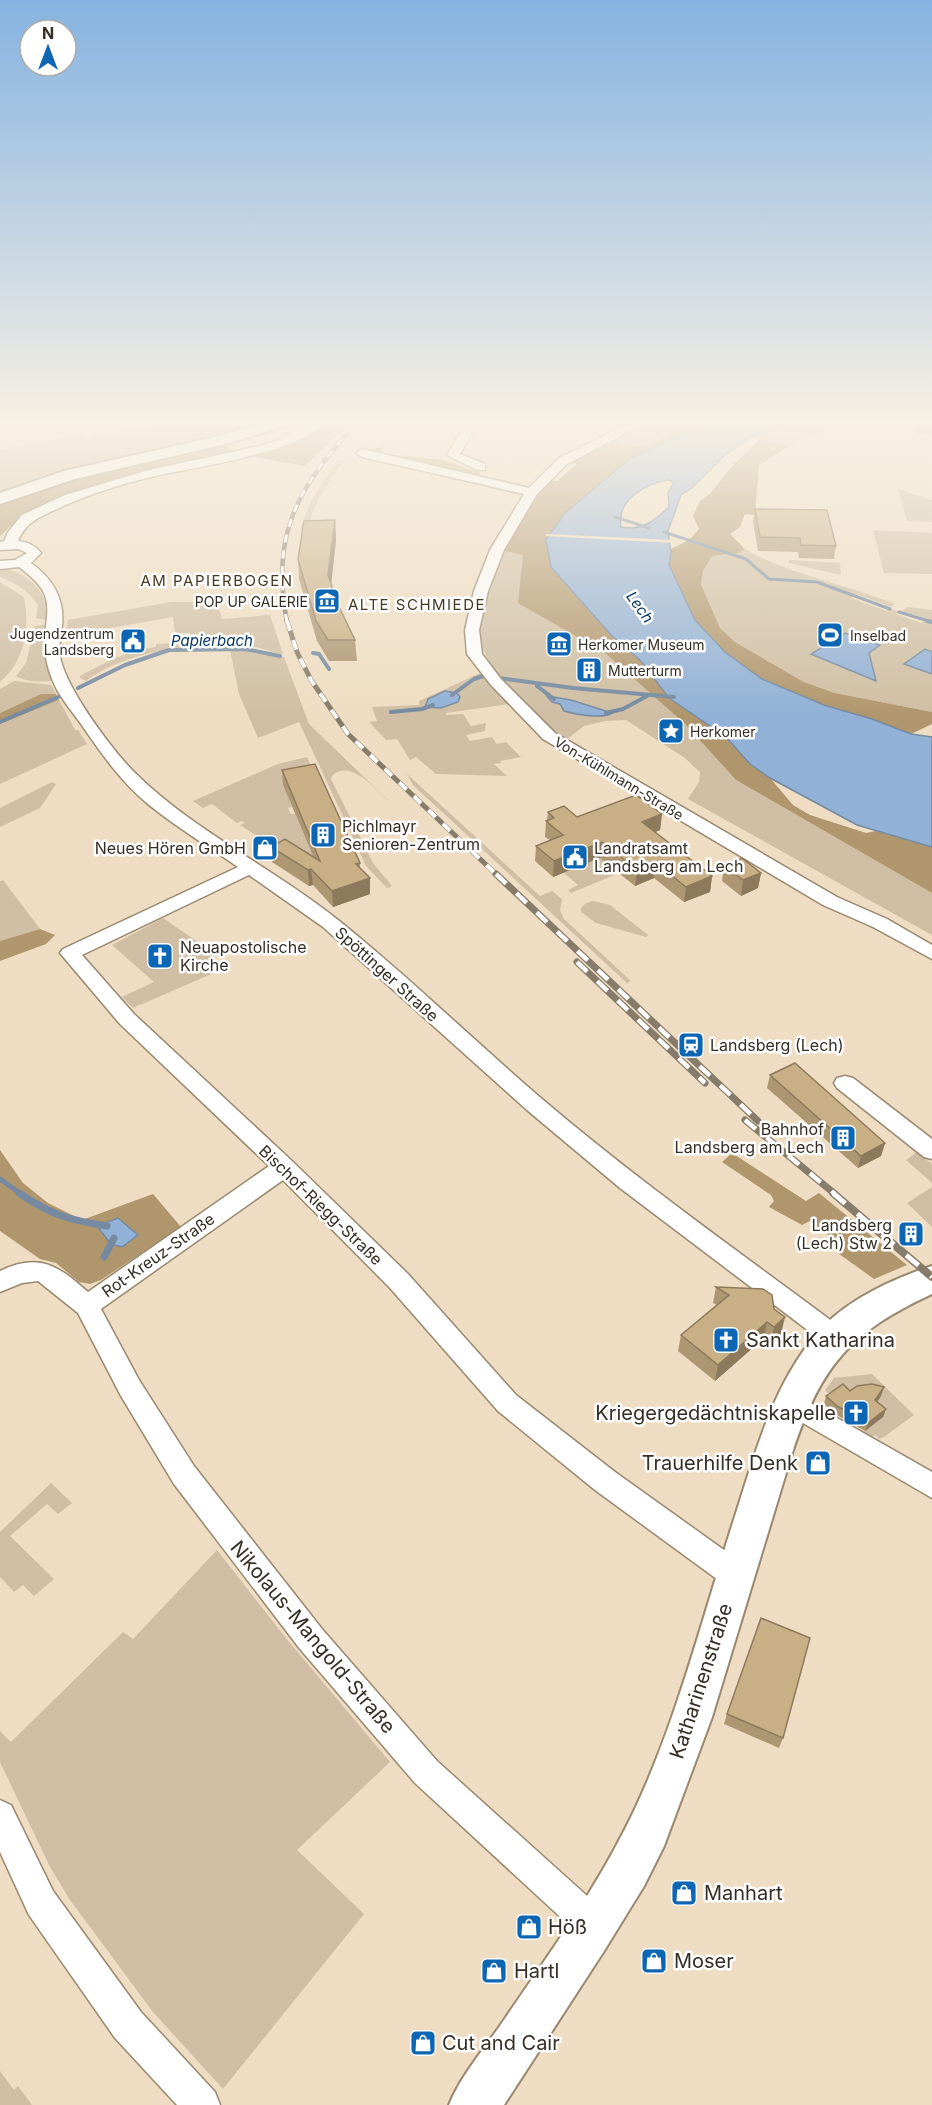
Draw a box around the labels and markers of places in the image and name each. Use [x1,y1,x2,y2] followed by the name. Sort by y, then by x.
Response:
[312,586,342,616] museum icon: POP UP GALERIE
[195,593,308,610] place label: POP UP GALERIE
[815,620,845,650] sports icon: Inselbad
[10,625,114,658] place label: Jugendzentrum Landsberg
[118,626,148,656] public building icon: Jugendzentrum Landsberg
[850,627,906,644] place label: Inselbad
[544,629,574,659] museum icon: Herkomer Museum
[578,636,704,653] place label: Herkomer Museum
[574,655,604,685] building icon: Mutterturm
[608,662,682,679] place label: Mutterturm
[656,716,686,746] place icon: Herkomer
[690,723,756,740] place label: Herkomer
[342,816,480,854] place label: Pichlmayr Senioren-Zentrum
[308,820,338,850] building icon: Pichlmayr Senioren-Zentrum
[250,833,280,863] shop icon: Neues Hören GmbH
[95,838,246,858] place label: Neues Hören GmbH
[594,838,743,876] place label: Landratsamt Landsberg am Lech
[560,842,590,872] public building icon: Landratsamt Landsberg am Lech
[180,937,306,975] place label: Neuapostolische Kirche
[145,941,175,971] church icon: Neuapostolische Kirche
[676,1030,706,1060] station icon: Landsberg (Lech)
[710,1035,844,1055] place label: Landsberg (Lech)
[675,1119,824,1157] place label: Bahnhof Landsberg am Lech
[828,1123,858,1153] building icon: Bahnhof Landsberg am Lech
[796,1215,892,1253] place label: Landsberg (Lech) Stw 2
[896,1219,926,1249] building icon: Landsberg (Lech) Stw 2
[711,1325,741,1355] church icon: Sankt Katharina
[746,1328,895,1352] place label: Sankt Katharina
[841,1398,871,1428] church icon: Kriegergedächtniskapelle
[595,1401,836,1425] place label: Kriegergedächtniskapelle
[803,1448,833,1478] shop icon: Trauerhilfe Denk
[642,1451,798,1475] place label: Trauerhilfe Denk
[669,1878,699,1908] shop icon: Manhart
[704,1881,783,1905] place label: Manhart
[514,1912,544,1942] shop icon: Höß
[548,1915,587,1939] place label: Höß
[639,1946,669,1976] shop icon: Moser
[674,1949,734,1973] place label: Moser
[479,1956,509,1986] shop icon: Hartl
[514,1959,559,1983] place label: Hartl
[408,2028,438,2058] shop icon: Cut and Cair
[442,2031,560,2055] place label: Cut and Cair

